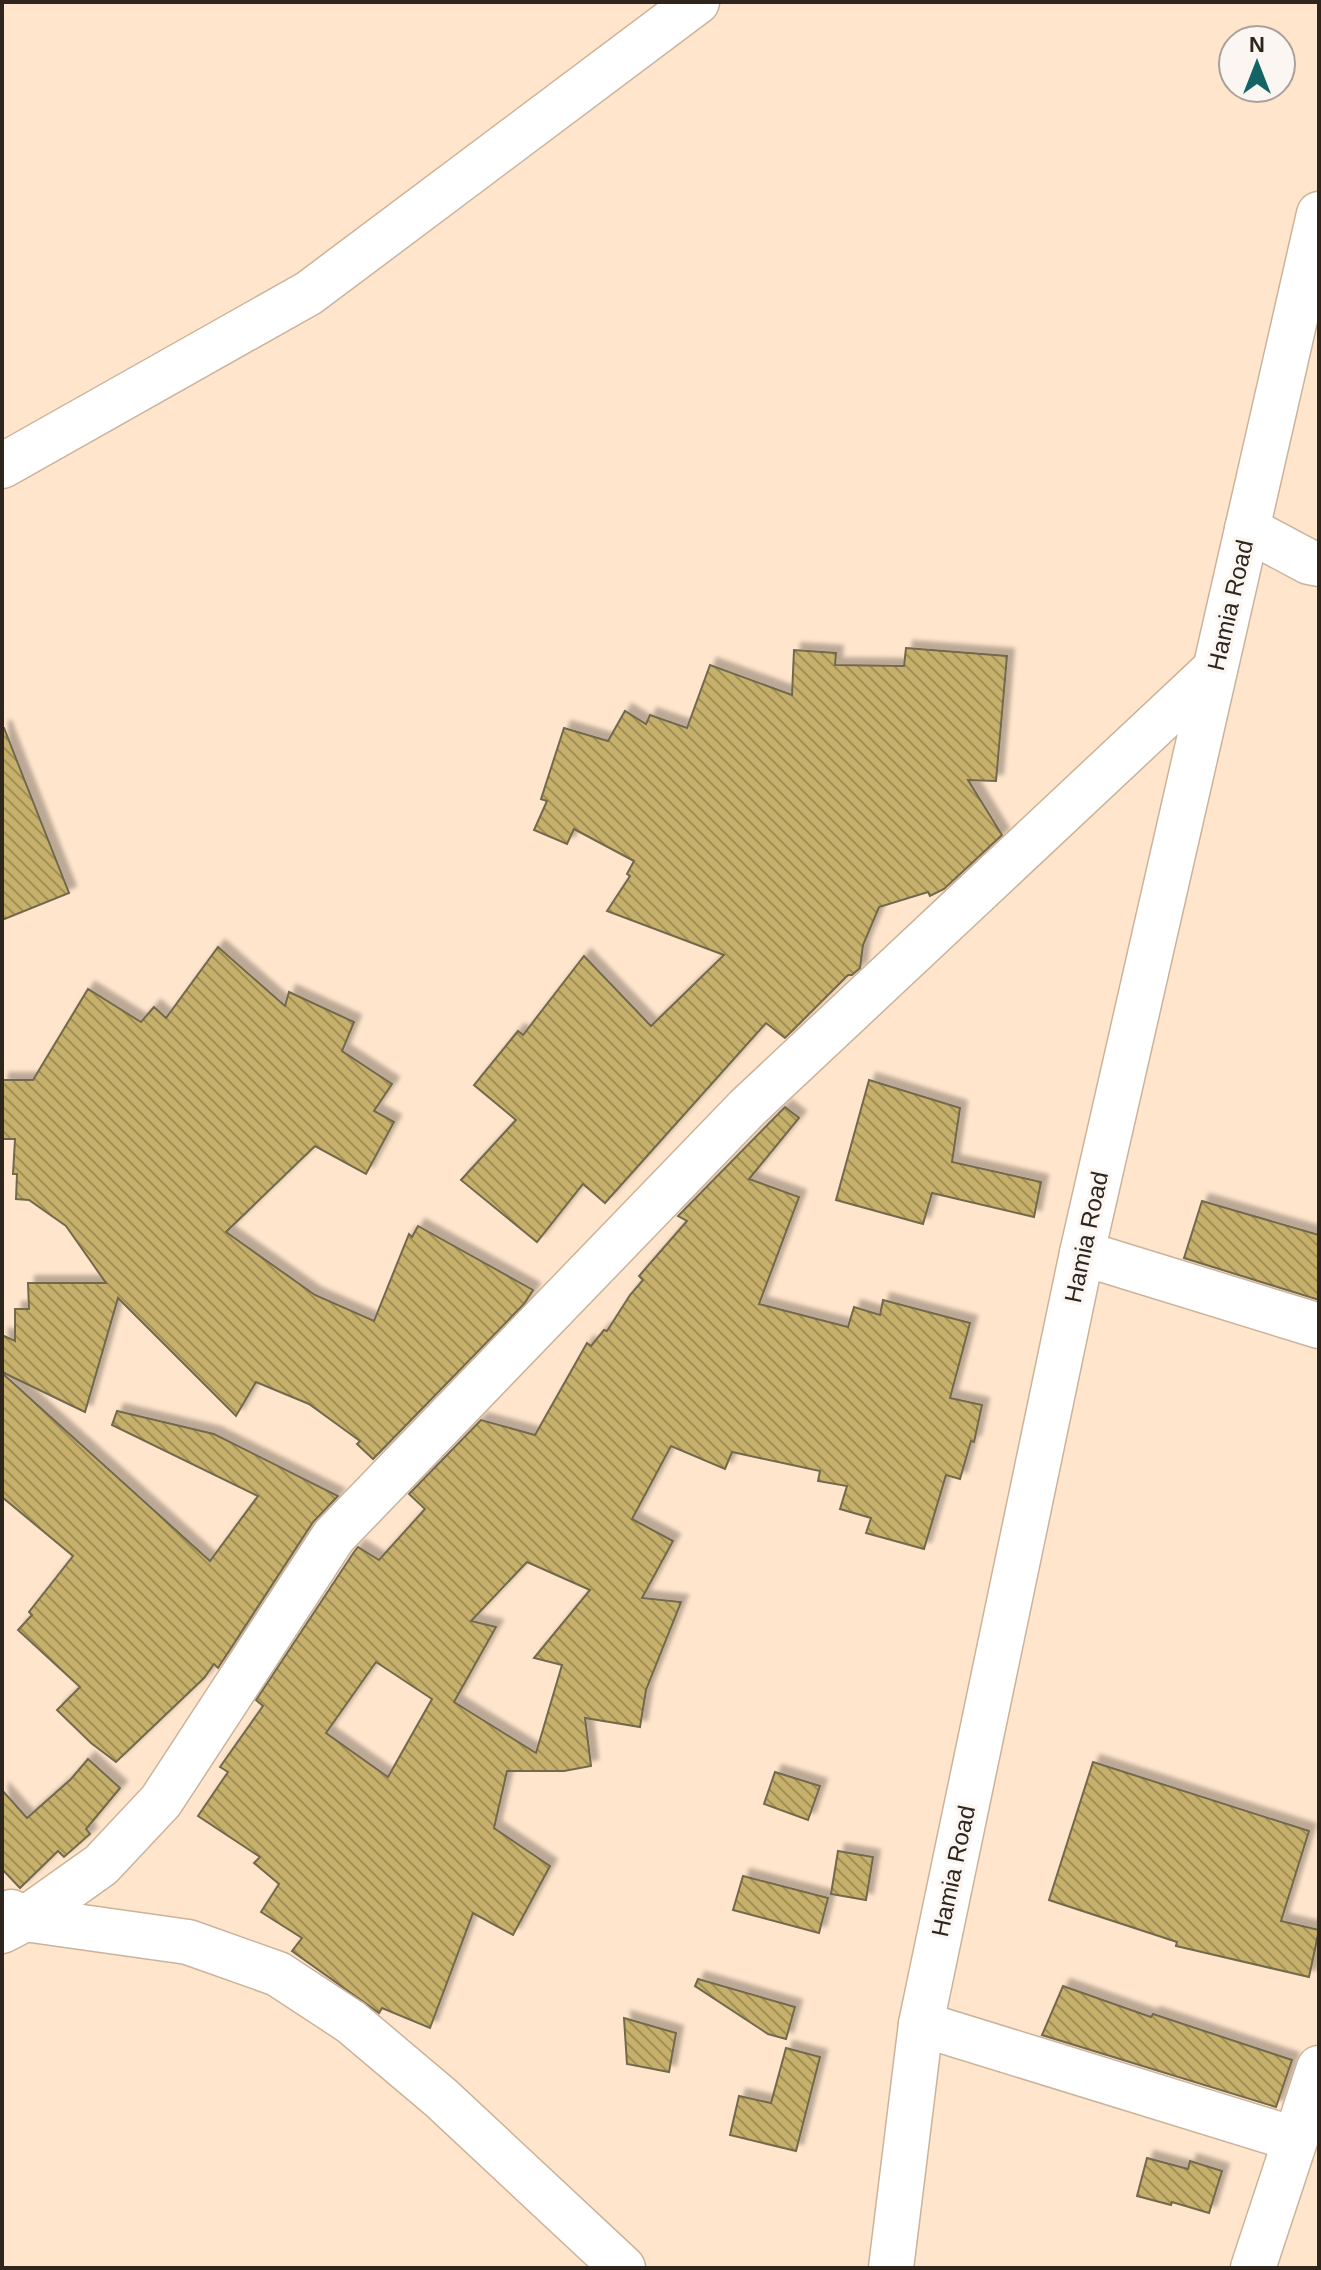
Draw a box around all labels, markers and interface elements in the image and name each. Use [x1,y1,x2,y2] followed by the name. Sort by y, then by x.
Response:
[1217,24,1297,104] north arrow
[1249,32,1265,57] text: N
[1202,537,1258,673] street label: Hamia Road
[1059,1169,1113,1305] street label: Hamia Road
[926,1803,980,1939] street label: Hamia Road

